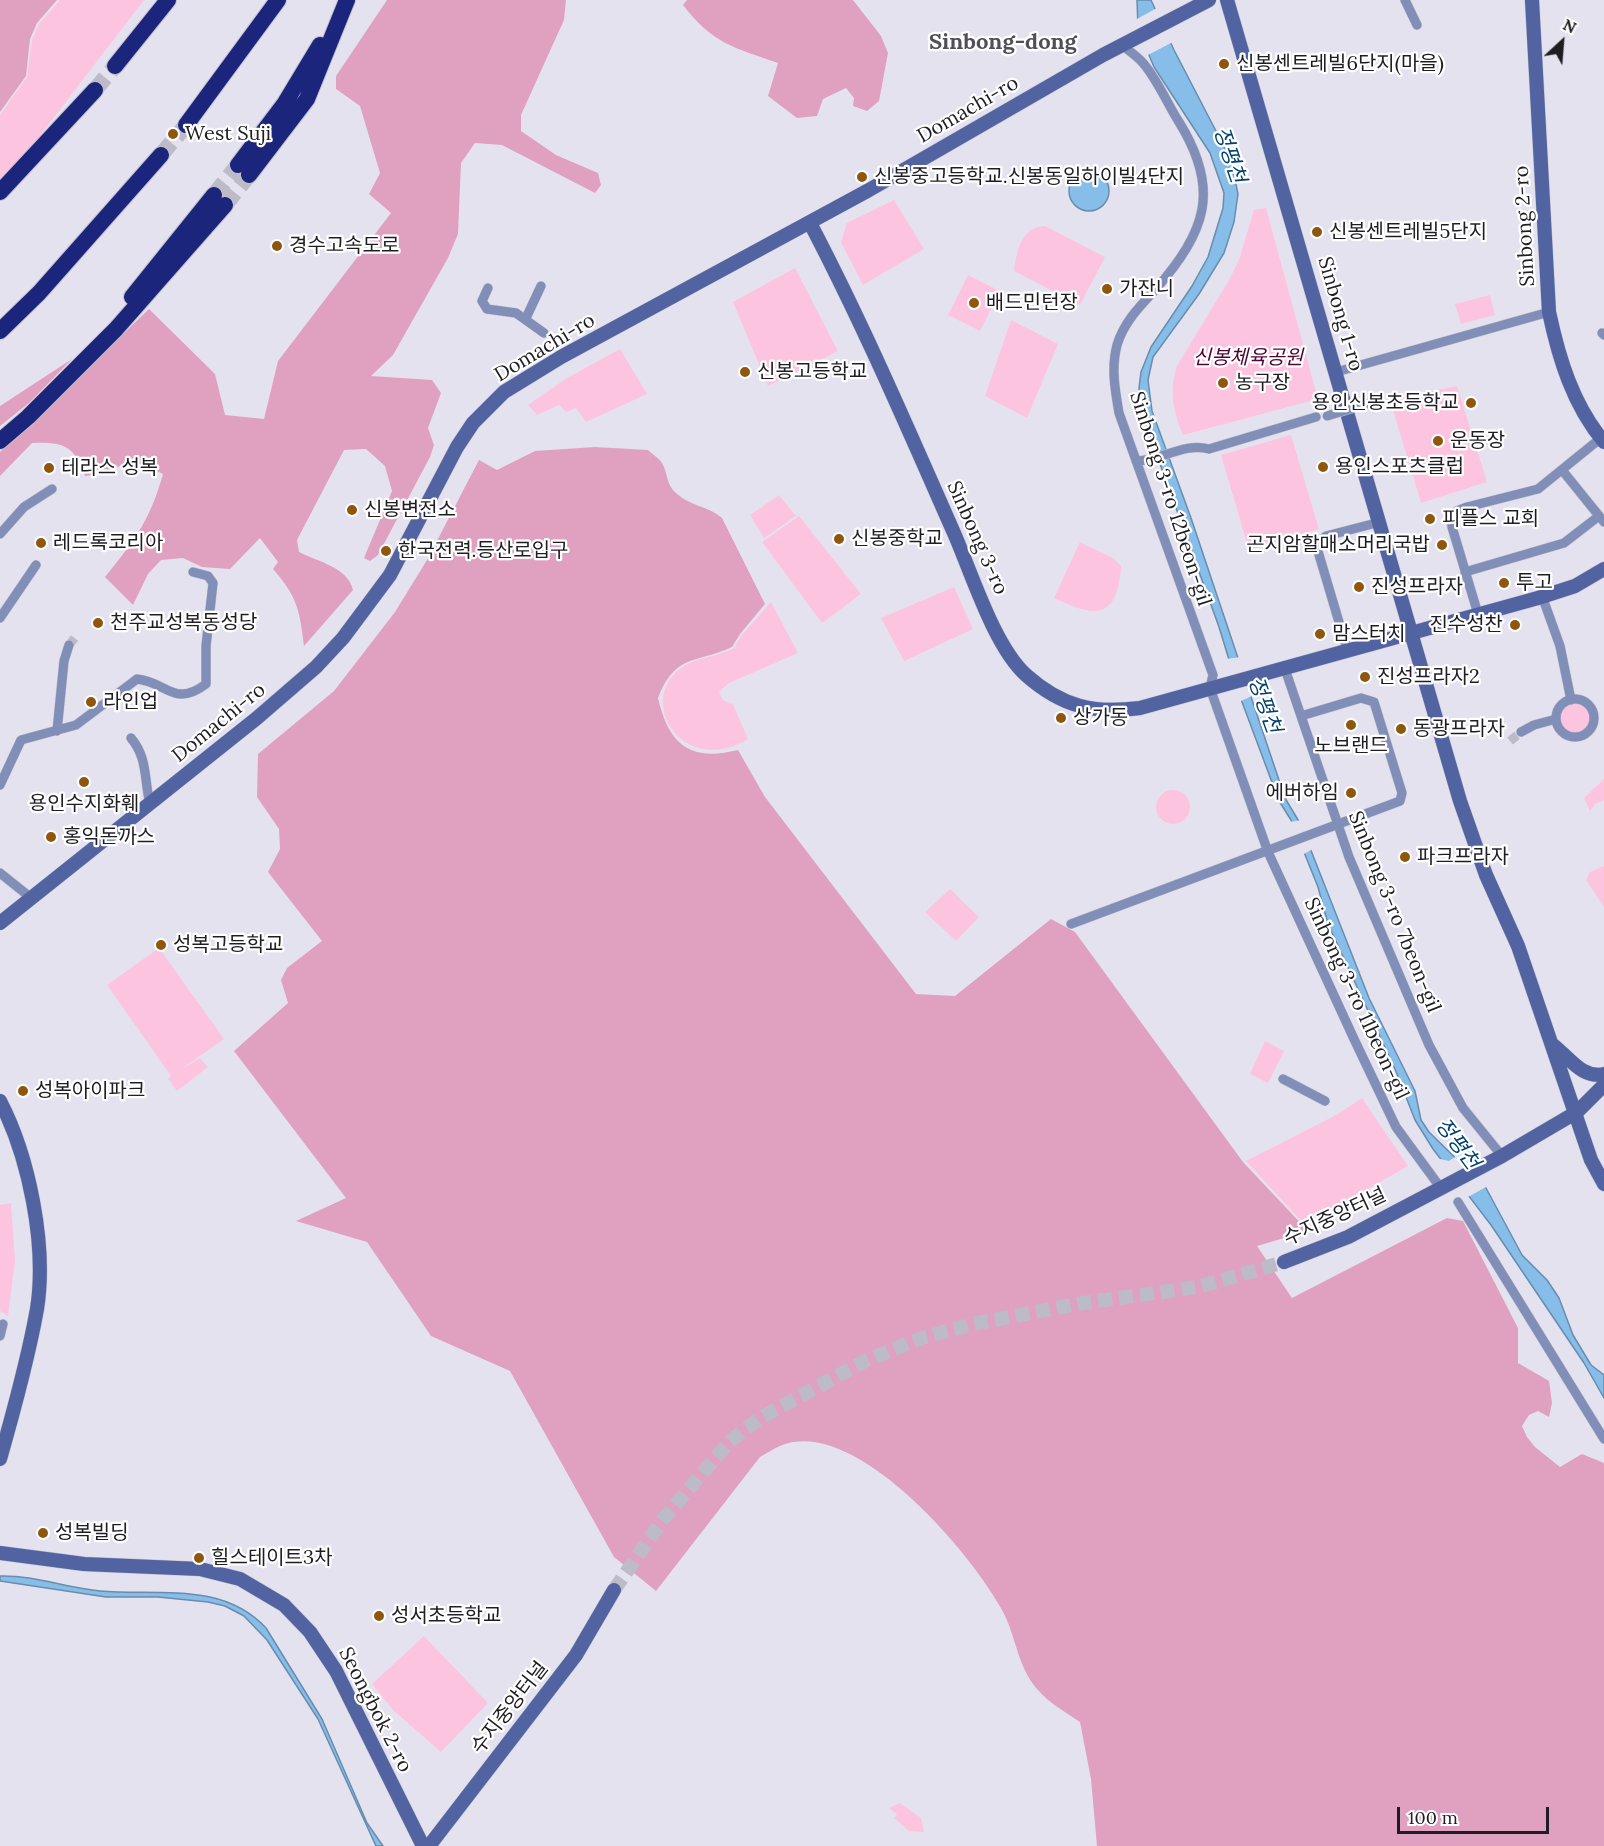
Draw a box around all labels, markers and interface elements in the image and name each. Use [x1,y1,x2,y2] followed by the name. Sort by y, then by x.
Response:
[1532,12,1592,72] north arrow
[1560,14,1580,38] text: N
[929,30,1077,56] district label: Sinbong-dong
[1236,52,1444,76] place label: 신봉센트레빌6단지(마을)
[1217,57,1231,71] marker: 신봉센트레빌6단지(마을)
[913,71,1023,149] street label: Domachi-ro
[185,122,271,146] place label: West Suji
[1208,123,1250,187] water label: 정평천
[166,127,180,141] marker: West Suji
[874,165,1184,189] place label: 신봉중고등학교.신봉동일하이빌4단지
[1510,165,1540,287] street label: Sinbong 2-ro
[855,170,869,184] marker: 신봉중고등학교.신봉동일하이빌4단지
[1329,220,1487,244] place label: 신봉센트레빌5단지
[1310,225,1324,239] marker: 신봉센트레빌5단지
[289,234,399,258] place label: 경수고속도로
[270,239,284,253] marker: 경수고속도로
[1312,254,1368,374] street label: Sinbong 1-ro
[1119,277,1174,301] place label: 가잔니
[1100,282,1114,296] marker: 가잔니
[986,291,1078,315] place label: 배드민턴장
[967,296,981,310] marker: 배드민턴장
[490,309,600,387] street label: Domachi-ro
[1193,346,1303,370] park label: 신봉체육공원
[757,360,867,384] place label: 신봉고등학교
[738,365,752,379] marker: 신봉고등학교
[1235,371,1290,395] place label: 농구장
[1216,376,1230,390] marker: 농구장
[1124,389,1216,609] street label: Sinbong 3-ro 12beon-gil
[1312,391,1459,415] place label: 용인신봉초등학교
[1464,396,1478,410] marker: 용인신봉초등학교
[1450,429,1505,453] place label: 운동장
[1431,434,1445,448] marker: 운동장
[1335,455,1464,479] place label: 용인스포츠클럽
[61,456,158,480] place label: 테라스 성복
[1316,460,1330,474] marker: 용인스포츠클럽
[42,461,56,475] marker: 테라스 성복
[941,477,1013,599] street label: Sinbong 3-ro
[364,498,456,522] place label: 신봉변전소
[345,503,359,517] marker: 신봉변전소
[1442,507,1539,531] place label: 피플스 교회
[1423,512,1437,526] marker: 피플스 교회
[851,527,943,551] place label: 신봉중학교
[53,531,163,555] place label: 레드록코리아
[832,532,846,546] marker: 신봉중학교
[1246,533,1430,557] place label: 곤지암할매소머리국밥
[34,536,48,550] marker: 레드록코리아
[1435,538,1449,552] marker: 곤지암할매소머리국밥
[398,539,569,563] place label: 한국전력.등산로입구
[379,544,393,558] marker: 한국전력.등산로입구
[1516,571,1553,595] place label: 투고
[1371,575,1463,599] place label: 진성프라자
[1497,576,1511,590] marker: 투고
[1352,580,1366,594] marker: 진성프라자
[110,611,257,635] place label: 천주교성복동성당
[1429,613,1503,637] place label: 진수성찬
[91,616,105,630] marker: 천주교성복동성당
[1508,618,1522,632] marker: 진수성찬
[1332,622,1406,646] place label: 맘스터치
[1313,627,1327,641] marker: 맘스터치
[1377,665,1480,689] place label: 진성프라자2
[1358,670,1372,684] marker: 진성프라자2
[1242,673,1286,737] water label: 정평천
[168,678,270,768] street label: Domachi-ro
[103,690,158,714] place label: 라인업
[84,695,98,709] marker: 라인업
[1073,706,1128,730] place label: 상가동
[1054,711,1068,725] marker: 상가동
[1413,717,1505,741] place label: 동광프라자
[1344,718,1358,732] marker: 노브랜드
[1394,722,1408,736] marker: 동광프라자
[1314,734,1388,758] place label: 노브랜드
[77,775,91,789] marker: 용인수지화훼
[1265,781,1339,805] place label: 에버하임
[1344,786,1358,800] marker: 에버하임
[29,792,139,816] place label: 용인수지화훼
[1343,808,1445,1016] street label: Sinbong 3-ro 7beon-gil
[63,825,155,849] place label: 홍익돈까스
[44,830,58,844] marker: 홍익돈까스
[1417,845,1509,869] place label: 파크프라자
[1398,850,1412,864] marker: 파크프라자
[1299,894,1413,1104] street label: Sinbong 3-ro 11beon-gil
[173,933,283,957] place label: 성복고등학교
[154,938,168,952] marker: 성복고등학교
[35,1079,145,1103] place label: 성복아이파크
[16,1084,30,1098] marker: 성복아이파크
[1429,1113,1485,1175] water label: 정평천
[1280,1183,1390,1251] street label: 수지중앙터널
[55,1521,129,1545] place label: 성복빌딩
[36,1526,50,1540] marker: 성복빌딩
[211,1546,333,1570] place label: 힐스테이트3차
[192,1551,206,1565] marker: 힐스테이트3차
[391,1604,501,1628] place label: 성서초등학교
[372,1609,386,1623] marker: 성서초등학교
[333,1643,417,1777] street label: Seongbok 2-ro
[467,1657,553,1759] street label: 수지중앙터널
[1400,1795,1552,1833] scale bar
[1408,1806,1458,1829] text: 100 m

